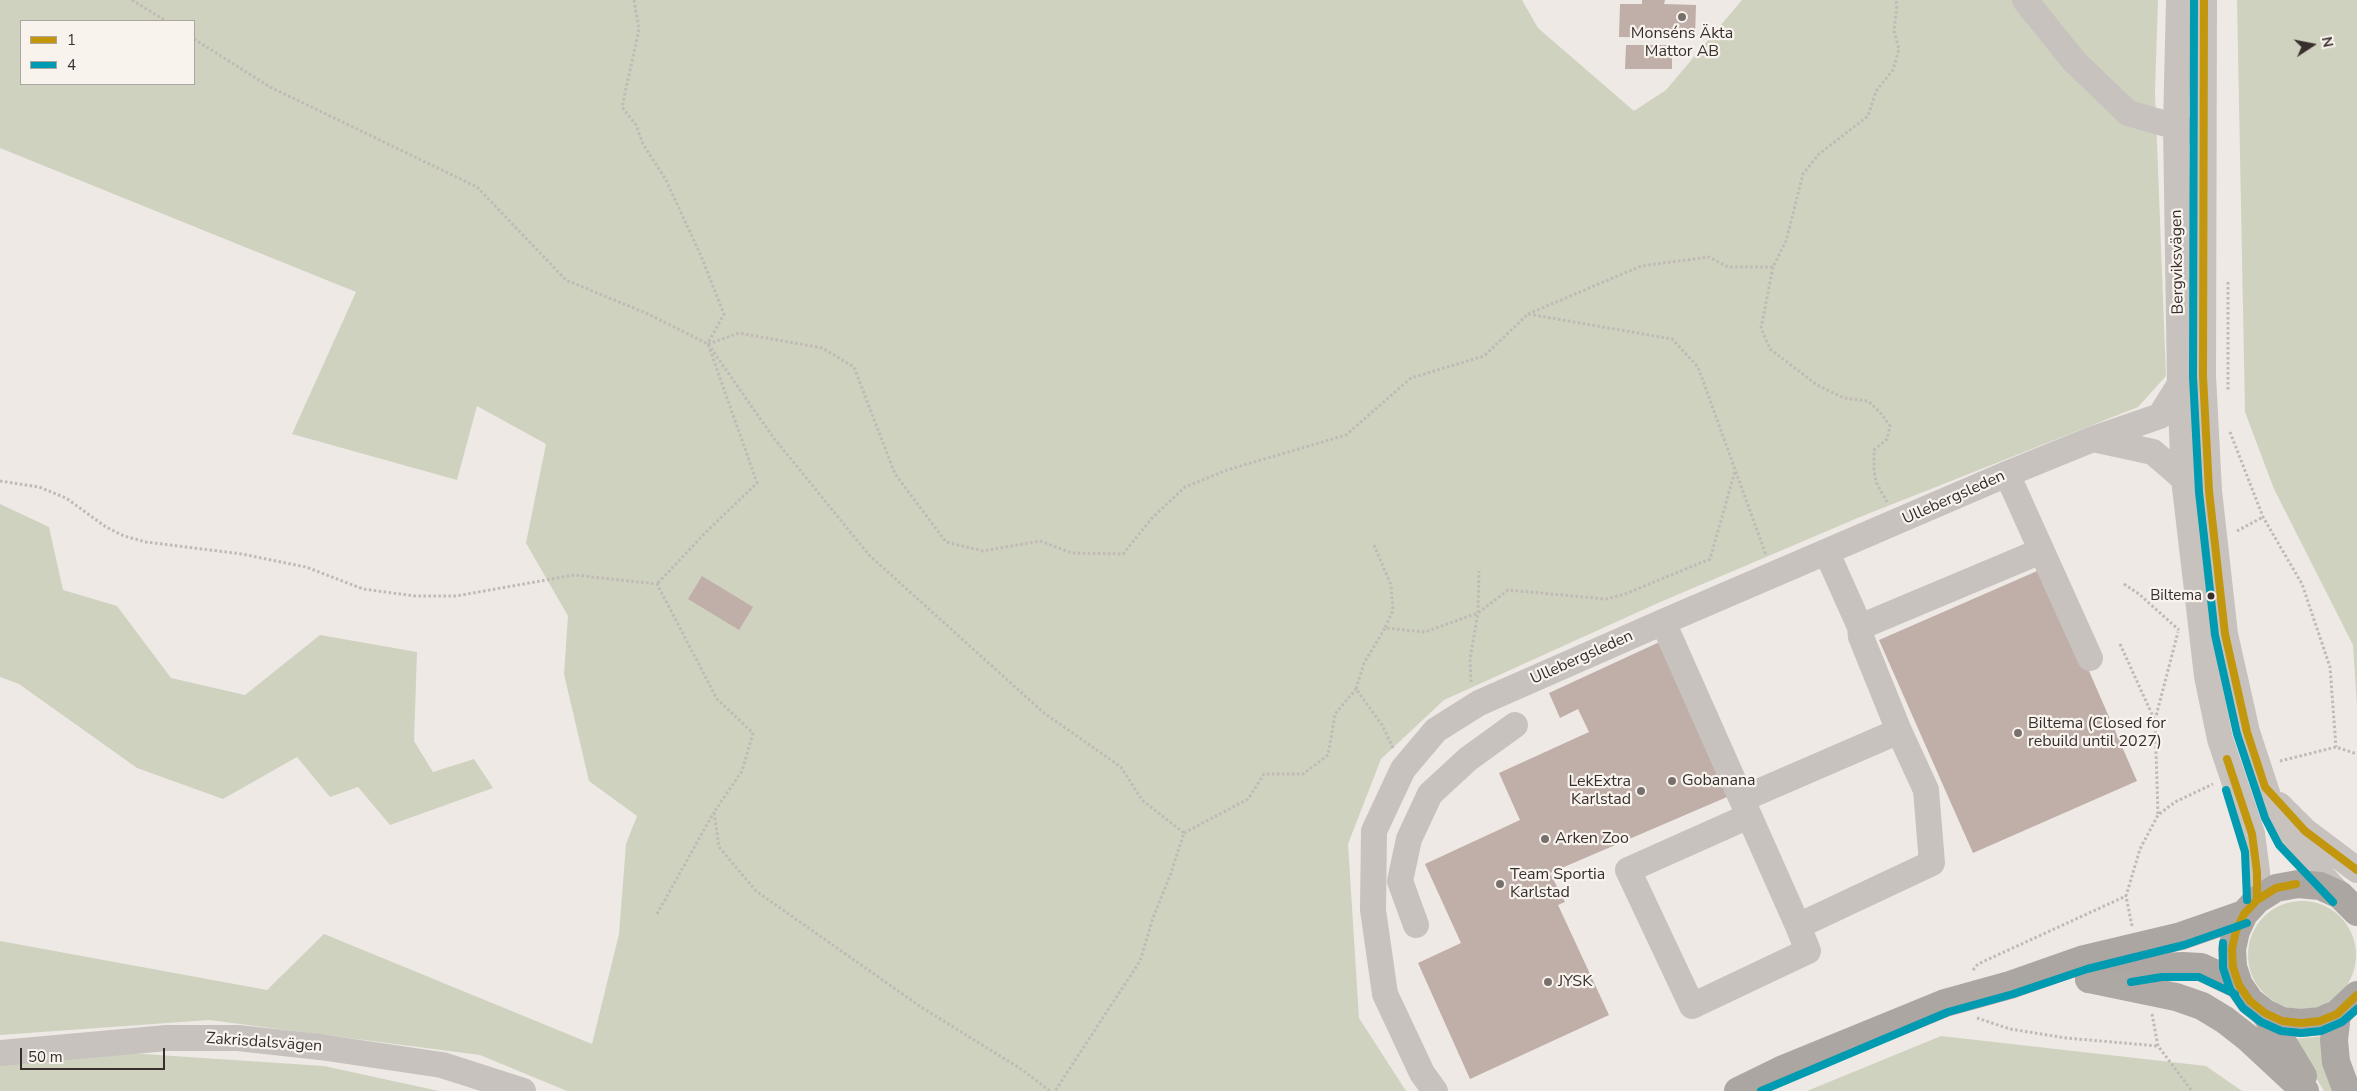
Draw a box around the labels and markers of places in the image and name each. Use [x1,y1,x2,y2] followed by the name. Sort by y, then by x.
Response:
[1676,11,1688,23] marker: Monséns Äkta Mattor AB
[1631,24,1733,62] place label: Monséns Äkta Mattor AB
[2150,587,2202,605] place label: Biltema
[2206,591,2216,601] marker: Biltema
[2028,714,2166,752] place label: Biltema (Closed for rebuild until 2027)
[2012,727,2024,739] marker: Biltema (Closed for rebuild until 2027)
[1682,771,1755,791] place label: Gobanana
[1568,772,1631,810] place label: LekExtra Karlstad
[1666,775,1678,787] marker: Gobanana
[1635,785,1647,797] marker: LekExtra Karlstad
[1555,829,1629,849] place label: Arken Zoo
[1539,833,1551,845] marker: Arken Zoo
[1510,865,1605,903] place label: Team Sportia Karlstad
[1494,878,1506,890] marker: Team Sportia Karlstad
[1558,972,1592,992] place label: JYSK
[1542,976,1554,988] marker: JYSK

